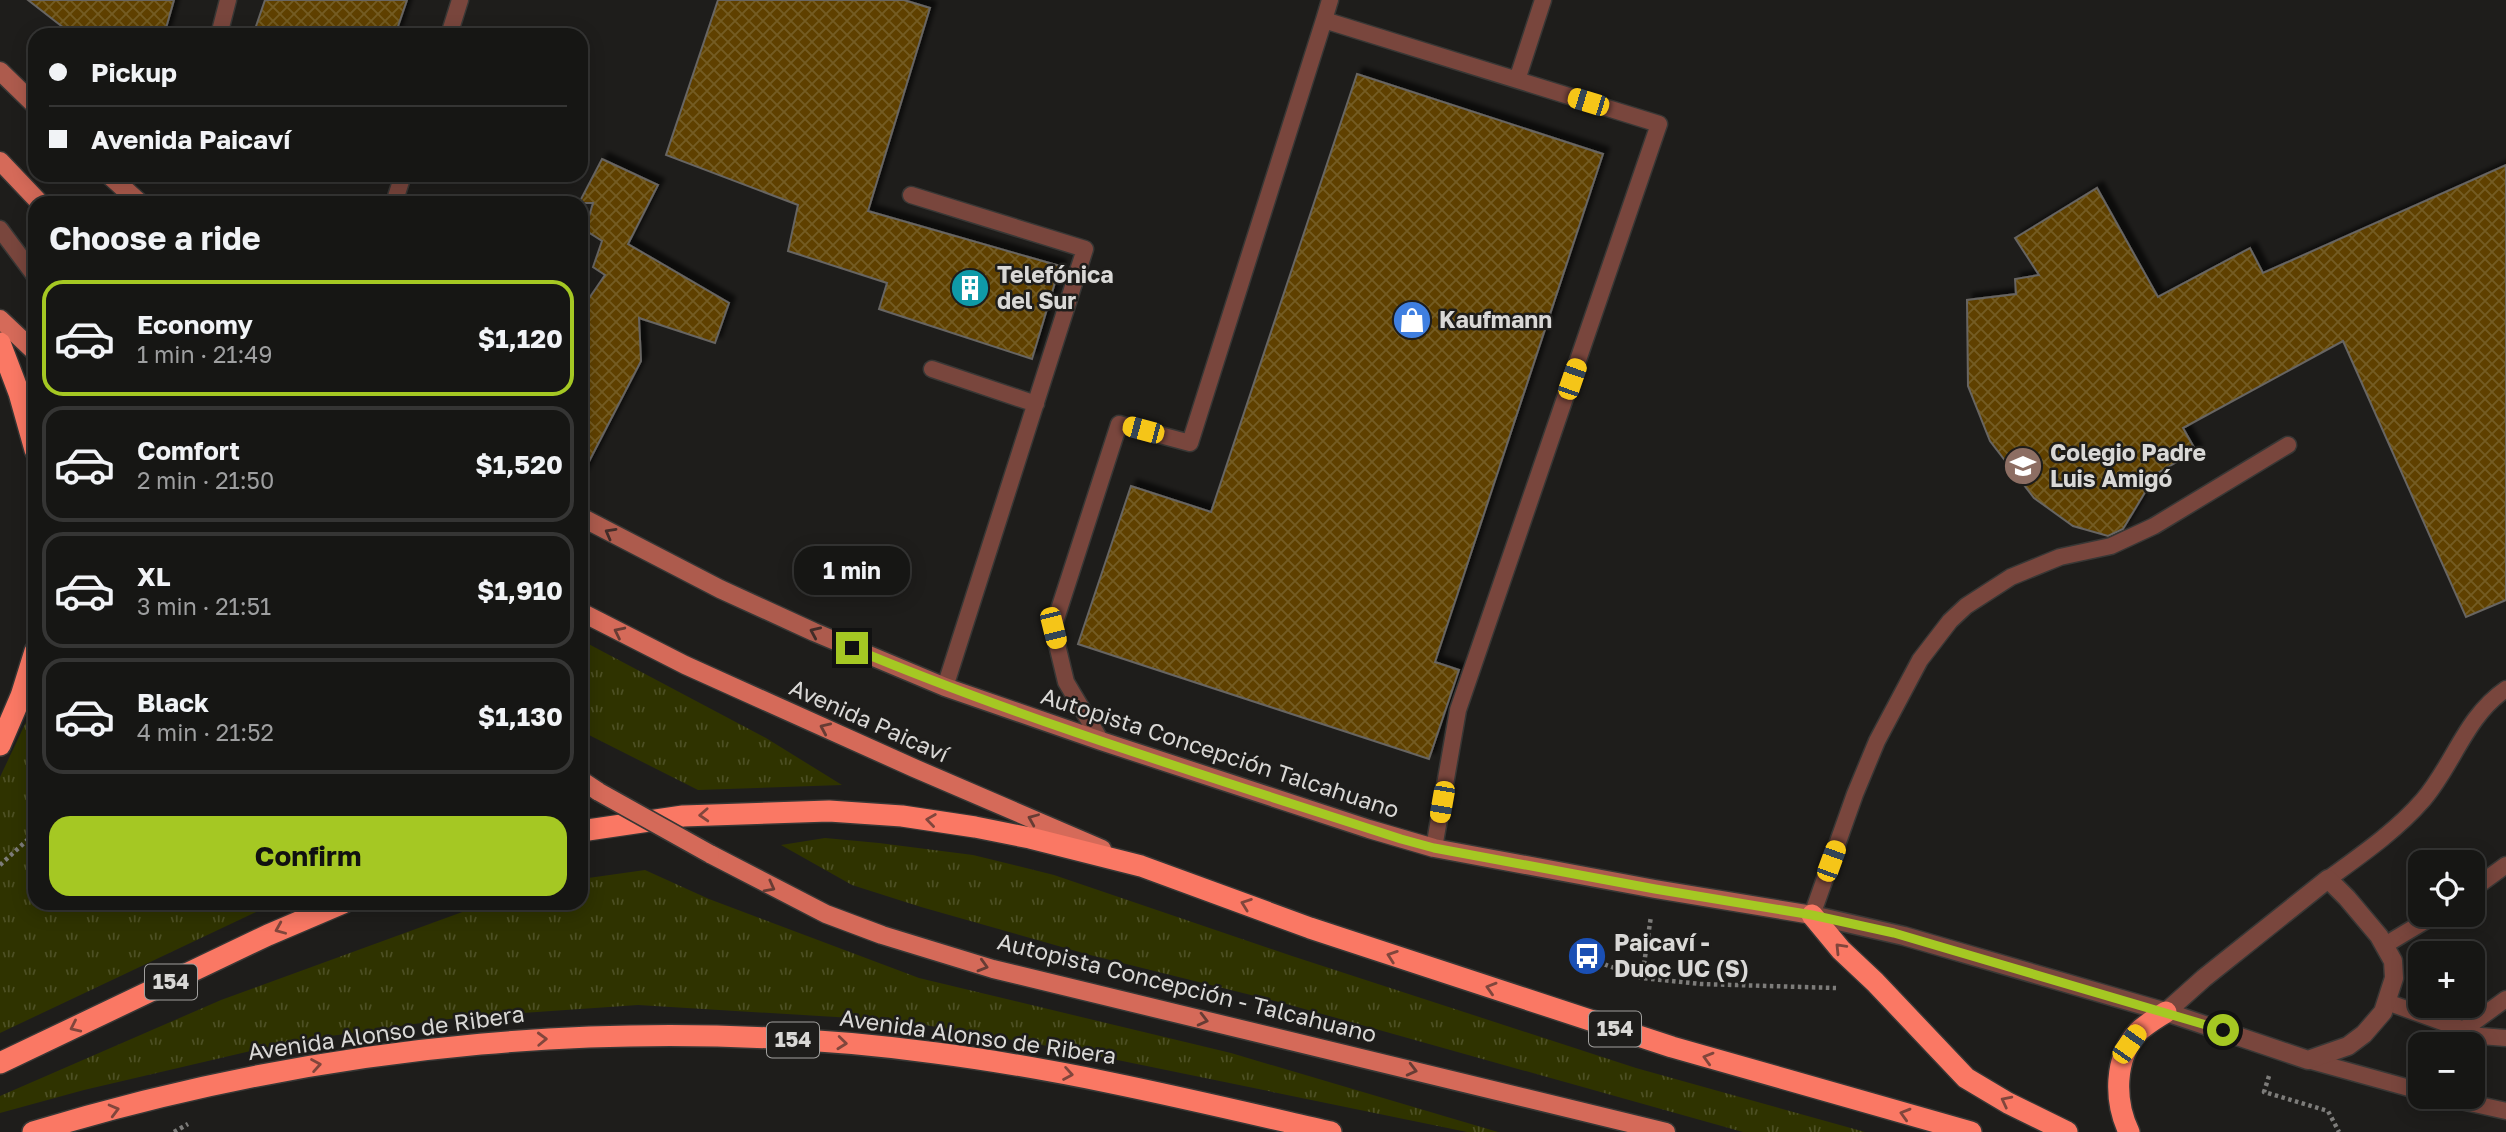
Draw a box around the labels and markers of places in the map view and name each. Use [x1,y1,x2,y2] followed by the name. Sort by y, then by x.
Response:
[997,260,1114,314] place label: Telefónica del Sur
[949,267,991,309] building icon: Telefónica del Sur
[1391,299,1433,341] shop icon: Kaufmann
[1439,305,1552,333] place label: Kaufmann
[2050,438,2206,492] place label: Colegio Padre Luis Amigó
[2002,445,2044,487] school or university icon: Colegio Padre Luis Amigó
[1614,928,1749,982] place label: Paicaví - Duoc UC (S)
[1566,935,1608,977] bus stop icon: Paicaví - Duoc UC (S)

